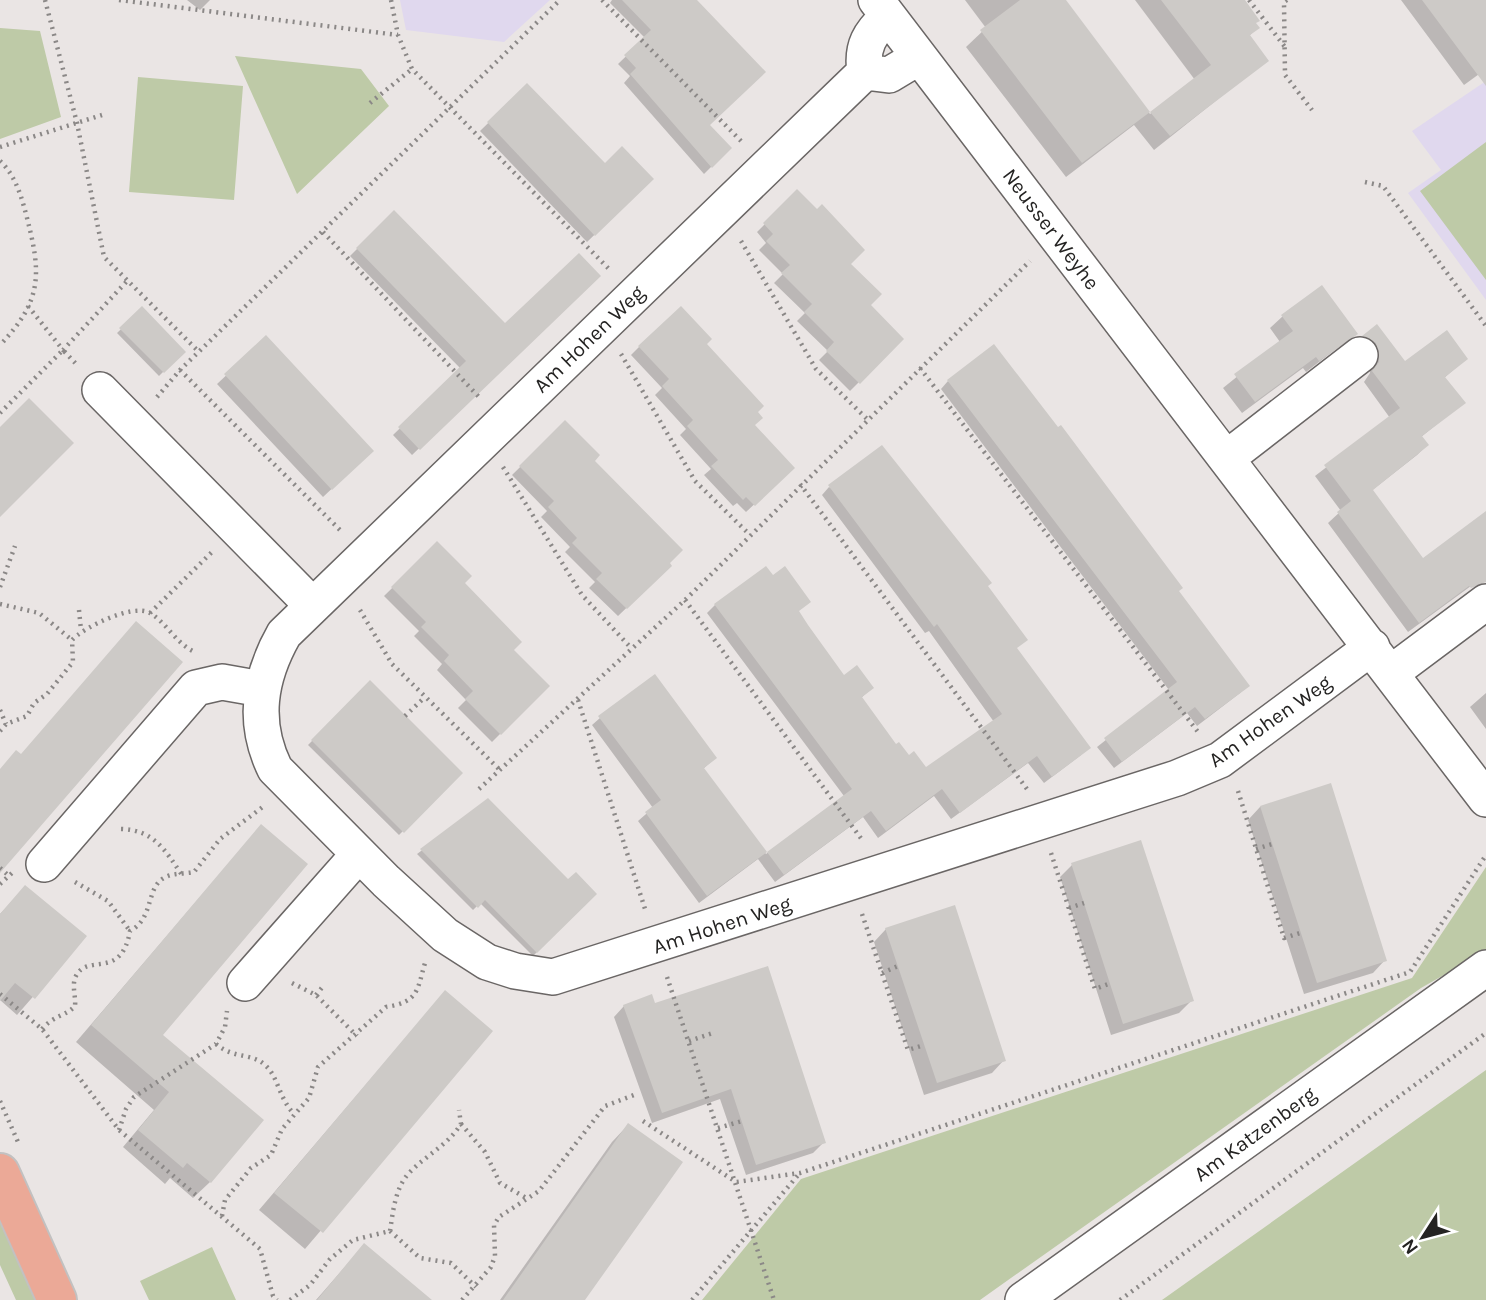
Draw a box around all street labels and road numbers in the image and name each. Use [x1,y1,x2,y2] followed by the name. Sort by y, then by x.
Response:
[998,164,1104,294] street label: Neusser Weyhe
[529,280,649,398] street label: Am Hohen Weg
[1204,670,1336,772] street label: Am Hohen Weg
[650,891,794,959] street label: Am Hohen Weg
[1189,1082,1321,1186] street label: Am Katzenberg

